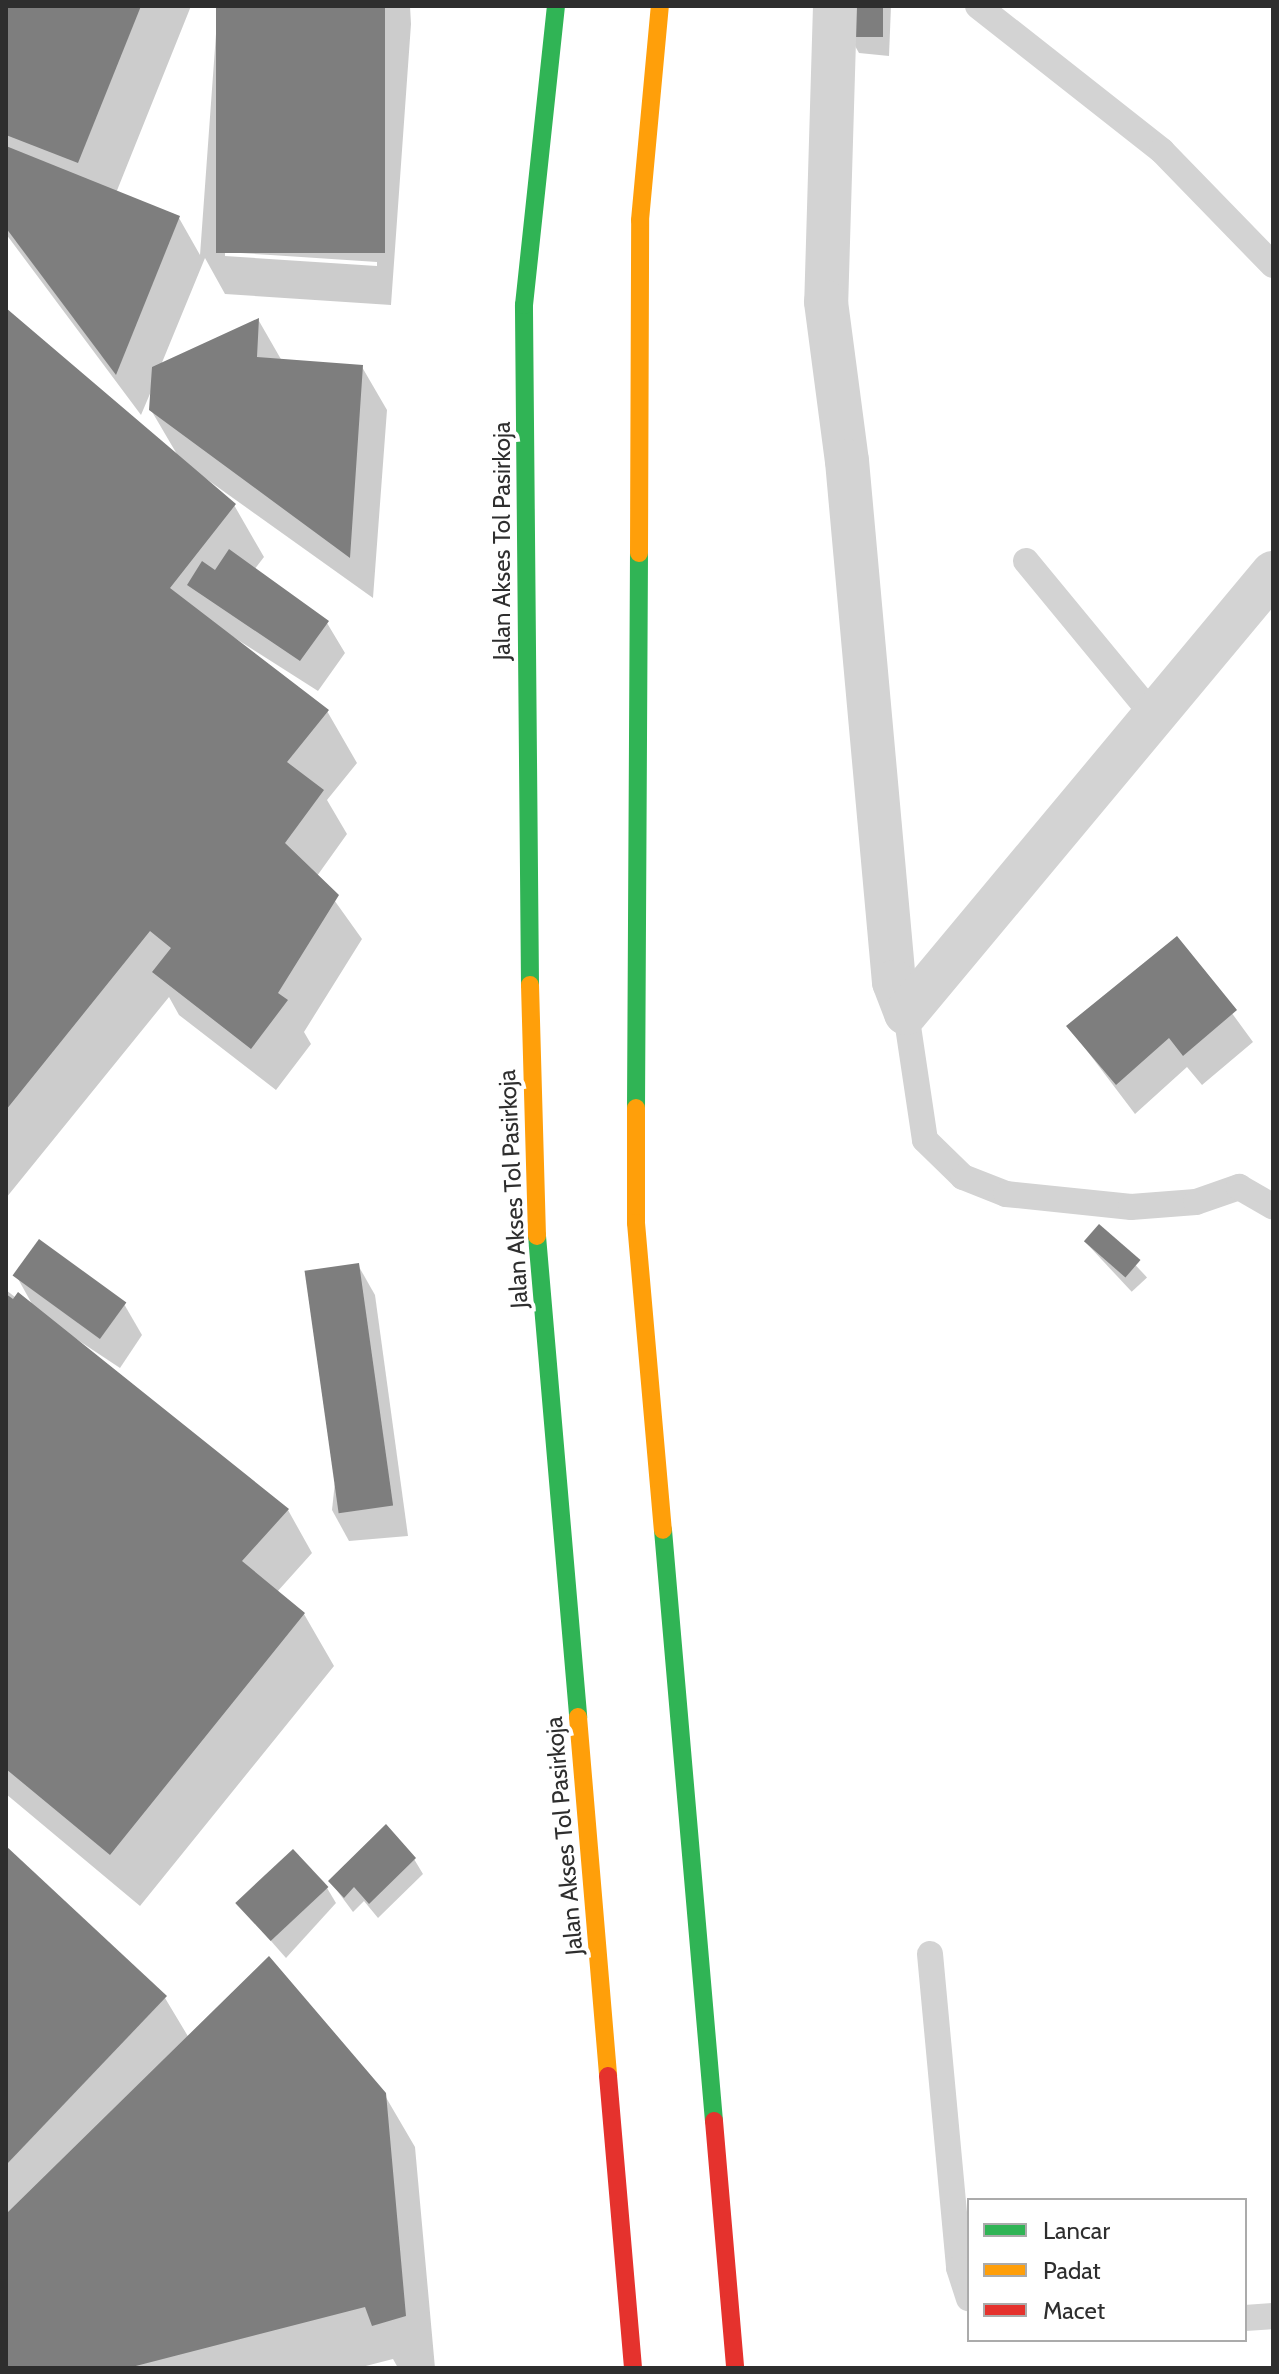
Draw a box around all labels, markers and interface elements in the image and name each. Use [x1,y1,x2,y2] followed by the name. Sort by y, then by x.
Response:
[488,421,516,661] street label: Jalan Akses Tol Pasirkoja
[492,1069,534,1309] street label: Jalan Akses Tol Pasirkoja
[539,1716,589,1956] street label: Jalan Akses Tol Pasirkoja
[967,2198,1247,2342] legend
[1043,2216,1110,2245] text: Lancar
[1043,2256,1101,2285] text: Padat
[1043,2296,1105,2325] text: Macet

